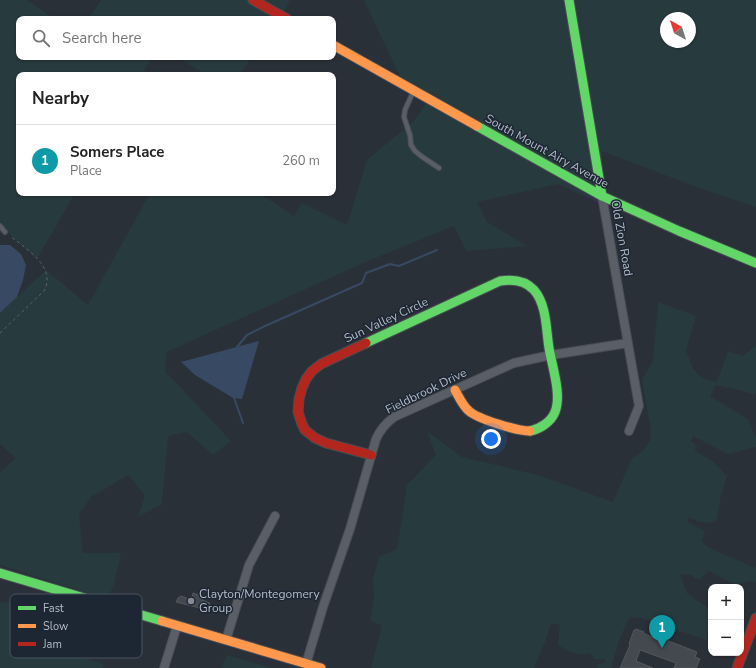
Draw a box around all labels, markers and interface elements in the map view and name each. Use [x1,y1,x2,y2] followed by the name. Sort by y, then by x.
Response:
[660,12,696,48] north arrow
[16,16,336,60] search box
[30,27,52,49] icon: search
[62,28,142,48] text: Search here
[32,87,89,110] text: Nearby
[482,110,612,192] street label: South Mount Airy Avenue
[70,142,164,162] text: Somers Place
[41,152,49,170] text: 1
[282,152,320,170] text: 260 m
[70,162,102,180] text: Place
[607,199,637,277] street label: Old Zion Road
[341,294,431,346] street label: Sun Valley Circle
[383,364,469,418] street label: Fieldbrook Drive
[481,429,501,449] your location
[708,584,744,656] map controls
[708,584,744,620] button: +
[199,586,321,616] place label: Clayton/Montegomery Group
[10,594,142,658] legend
[186,596,196,606] marker: Clayton/Montegomery Group
[43,601,64,616] text: Fast
[649,615,675,648] pin: 1
[43,619,68,634] text: Slow
[708,620,744,656] button: −
[42,637,62,652] text: Jam

